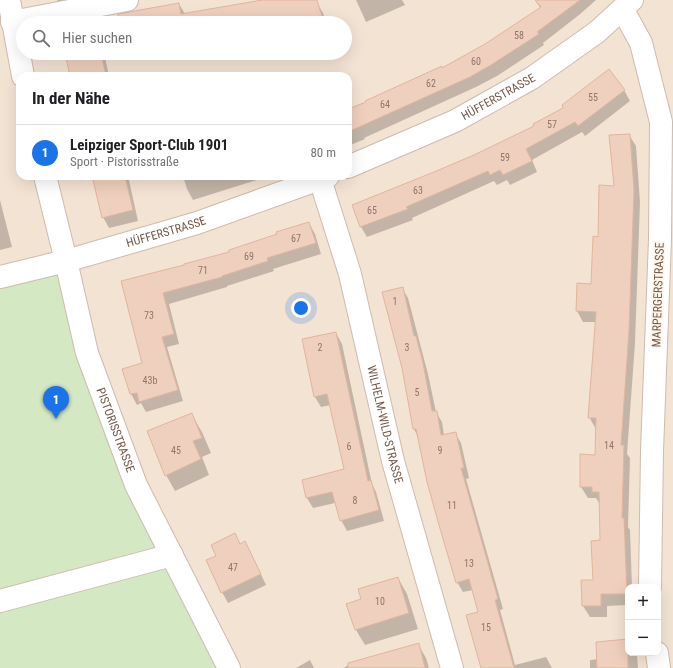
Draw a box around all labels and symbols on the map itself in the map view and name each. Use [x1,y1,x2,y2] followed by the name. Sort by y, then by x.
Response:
[514,30,524,41] house number: 58
[471,56,481,67] house number: 60
[459,71,538,123] street label: HÜFFERSTRASSE
[426,78,436,89] house number: 62
[588,92,598,103] house number: 55
[380,99,390,110] house number: 64
[547,119,557,130] house number: 57
[500,152,510,163] house number: 59
[413,185,423,196] house number: 63
[367,205,377,216] house number: 65
[124,213,208,250] street label: HÜFFERSTRASSE
[291,233,301,244] house number: 67
[649,242,667,348] street label: MARPERGERSTRASSE
[244,251,254,262] house number: 69
[198,265,208,276] house number: 71
[393,296,397,307] house number: 1
[291,298,311,318] your location
[144,310,154,321] house number: 73
[318,342,323,353] house number: 2
[405,342,410,353] house number: 3
[364,364,406,485] street label: WILHELM-WILD-STRASSE
[143,375,157,386] house number: 43b
[43,386,69,419] pin: 1
[94,386,138,474] street label: PISTORISSTRASSE
[415,387,420,398] house number: 5
[604,440,614,451] house number: 14
[347,441,352,452] house number: 6
[171,445,181,456] house number: 45
[438,445,443,456] house number: 9
[353,495,358,506] house number: 8
[447,500,457,511] house number: 11
[464,558,474,569] house number: 13
[228,562,238,573] house number: 47
[375,596,385,607] house number: 10
[481,622,491,633] house number: 15

